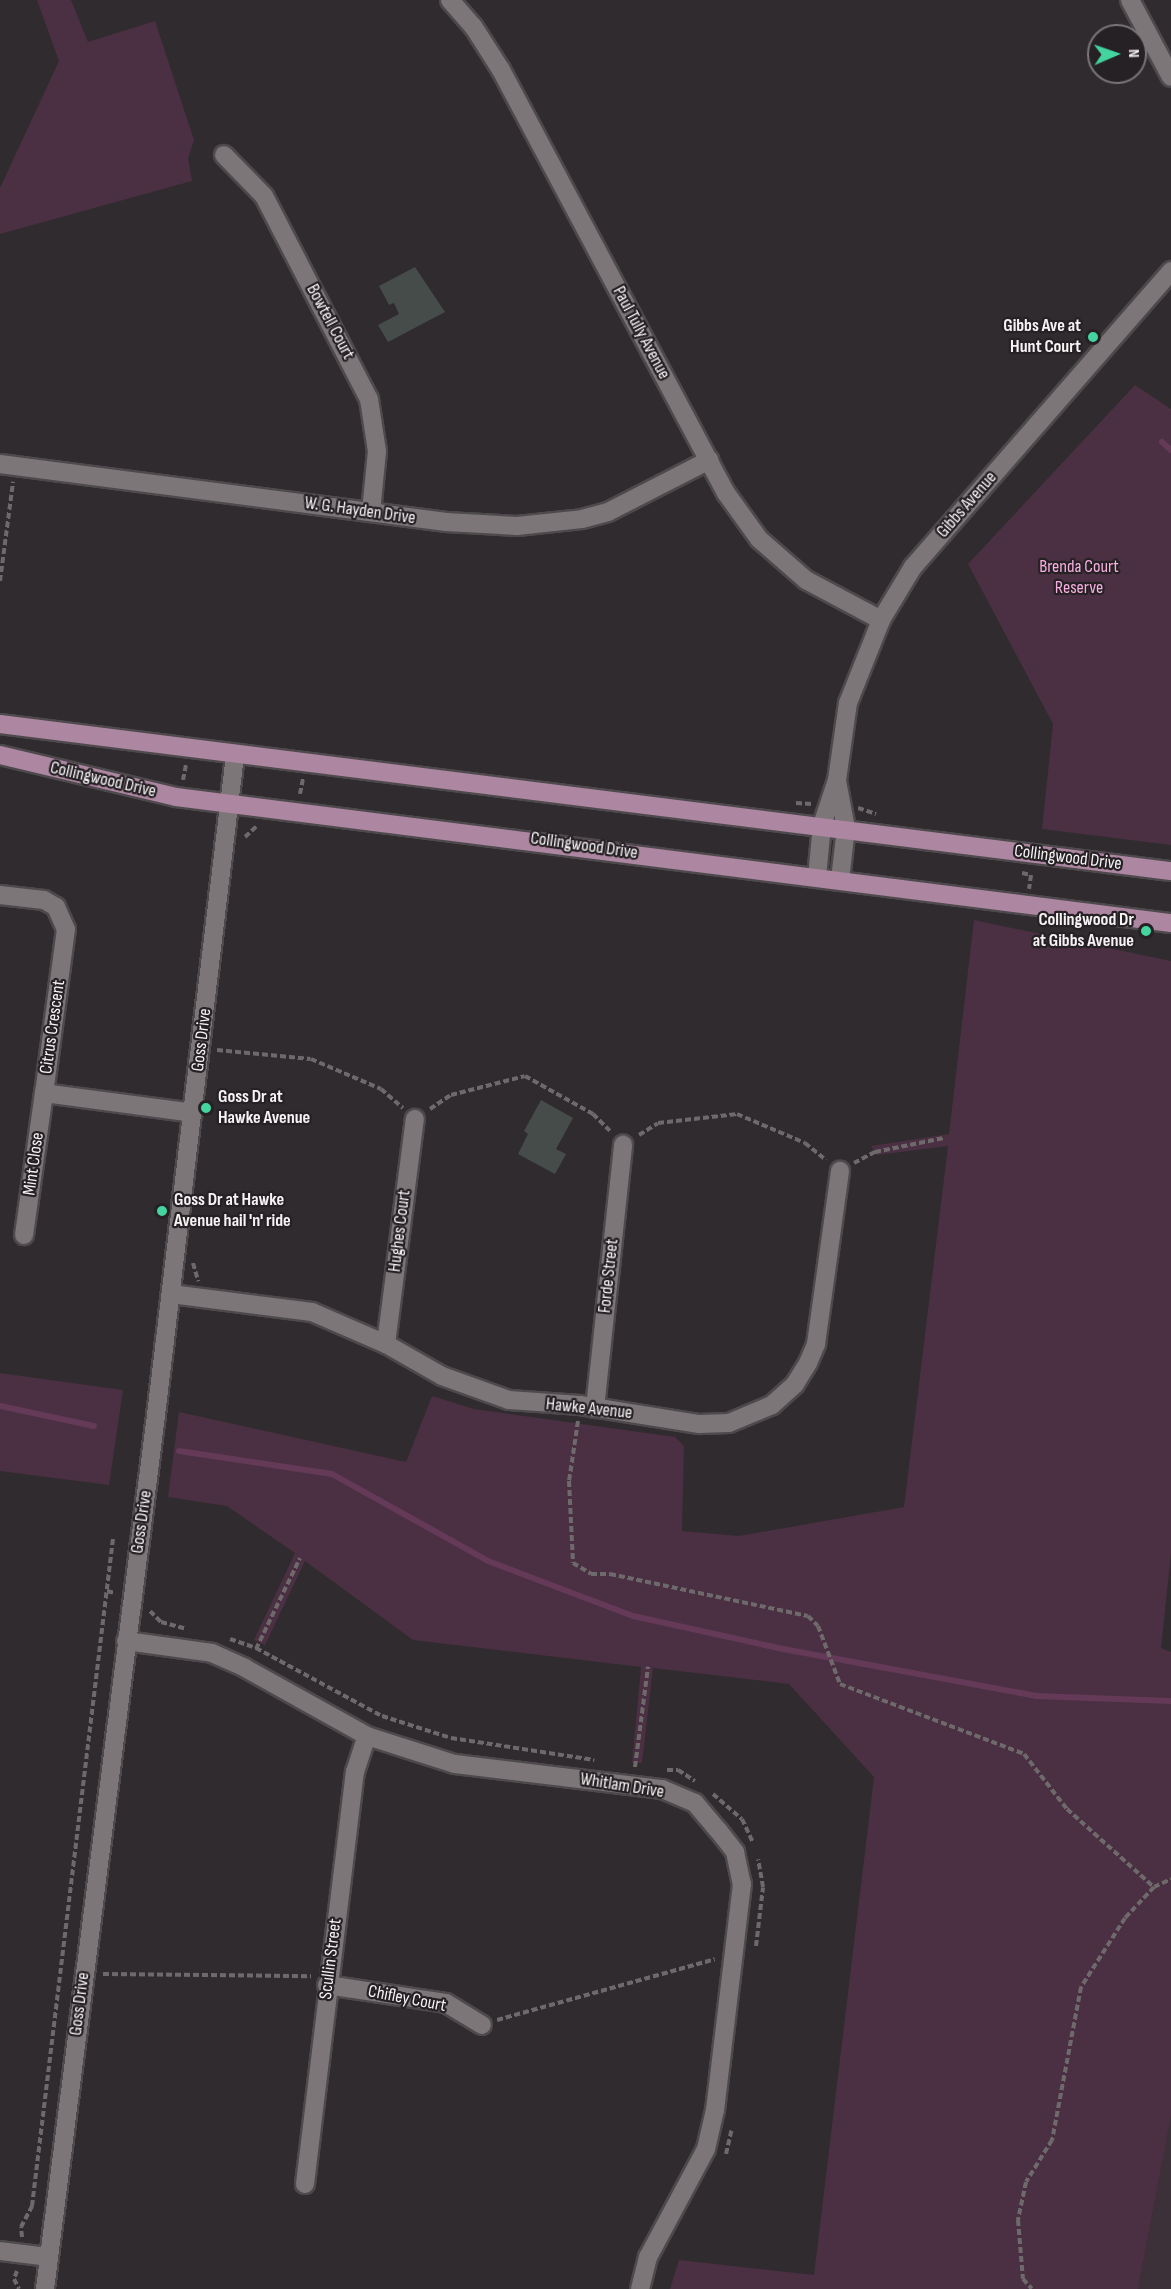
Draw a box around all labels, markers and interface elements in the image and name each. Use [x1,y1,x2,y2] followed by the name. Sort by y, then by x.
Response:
[1087,24,1147,84] north arrow
[1124,49,1143,58] text: N
[301,281,359,363] street label: Bowtell Court
[608,283,674,383] street label: Paul Tully Avenue
[1003,316,1081,358] place label: Gibbs Ave at Hunt Court
[1086,330,1100,344] marker: Gibbs Ave at Hunt Court
[932,467,1002,543] street label: Gibbs Avenue
[303,493,417,529] street label: W. G. Hayden Drive
[1039,557,1119,600] park label: Brenda Court Reserve
[48,757,158,803] street label: Collingwood Drive
[529,828,639,864] street label: Collingwood Drive
[1013,841,1123,875] street label: Collingwood Drive
[1033,910,1134,952] place label: Collingwood Dr at Gibbs Avenue
[1139,924,1153,938] marker: Collingwood Dr at Gibbs Avenue
[36,979,70,1075] street label: Citrus Crescent
[187,1007,217,1073] street label: Goss Drive
[218,1087,310,1130] place label: Goss Dr at Hawke Avenue
[199,1101,213,1115] marker: Goss Dr at Hawke Avenue
[19,1131,49,1197] street label: Mint Close
[384,1189,416,1273] street label: Hughes Court
[174,1190,291,1232] place label: Goss Dr at Hawke Avenue hail 'n' ride
[155,1204,169,1218] marker: Goss Dr at Hawke Avenue hail 'n' ride
[594,1238,624,1314] street label: Forde Street
[545,1394,633,1424] street label: Hawke Avenue
[127,1489,157,1555] street label: Goss Drive
[579,1769,665,1803] street label: Whitlam Drive
[315,1917,347,2001] street label: Scullin Street
[65,1971,95,2037] street label: Goss Drive
[366,1981,448,2017] street label: Chifley Court

